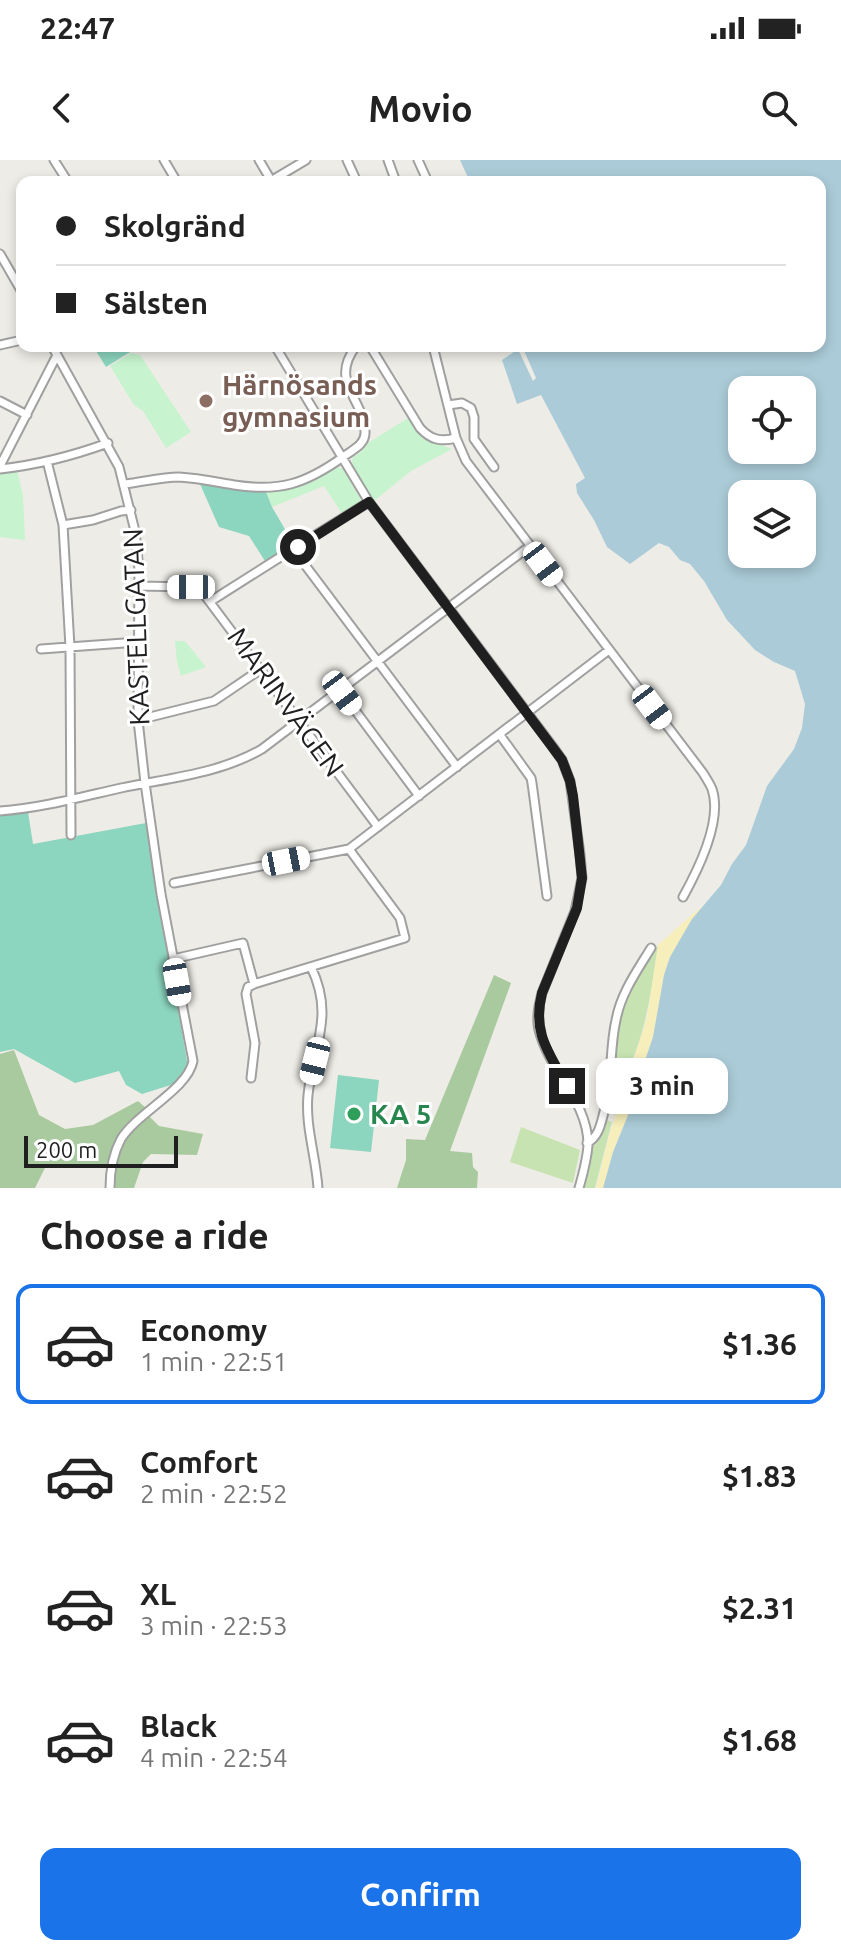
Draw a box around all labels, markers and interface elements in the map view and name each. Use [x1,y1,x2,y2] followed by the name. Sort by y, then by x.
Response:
[40,11,115,45] text: 22:47
[40,86,84,130] icon: back
[757,86,801,130] icon: search
[368,88,473,129] text: Movio
[104,209,246,243] text: Skolgränd
[104,286,208,320] text: Sälsten
[222,369,377,432] place label: Härnösands gymnasium
[728,376,816,568] map controls
[728,376,816,464] button: locate
[197,392,215,410] marker: Härnösands gymnasium
[728,480,816,568] button: layers
[117,528,154,726] street label: KASTELLGATAN
[280,529,316,565] route start
[519,538,567,590] car
[167,575,215,599] car
[222,622,351,782] street label: MARINVÄGEN
[318,667,366,719] car
[628,681,676,733] car
[260,845,312,877] car
[161,956,193,1008] car
[298,1035,332,1087] car
[595,1058,727,1114] callout: 3 min
[549,1068,585,1104] route end
[629,1071,695,1100] text: 3 min
[370,1098,432,1129] place label: KA 5
[345,1105,363,1123] marker: KA 5
[24,1132,178,1168] scale bar
[36,1137,97,1162] text: 200 m
[40,1215,269,1256] text: Choose a ride
[44,1308,116,1380] icon: car
[140,1313,267,1347] text: Economy
[722,1327,797,1361] text: $1.36
[140,1347,288,1376] text: 1 min · 22:51
[44,1440,116,1512] icon: car
[140,1445,258,1479] text: Comfort
[722,1459,797,1493] text: $1.83
[140,1479,288,1508] text: 2 min · 22:52
[44,1572,116,1644] icon: car
[140,1577,176,1611] text: XL
[722,1591,797,1625] text: $2.31
[140,1611,288,1640] text: 3 min · 22:53
[44,1704,116,1776] icon: car
[140,1709,217,1743] text: Black
[722,1723,797,1757] text: $1.68
[140,1743,288,1772] text: 4 min · 22:54
[40,1848,801,1940] button: Confirm

